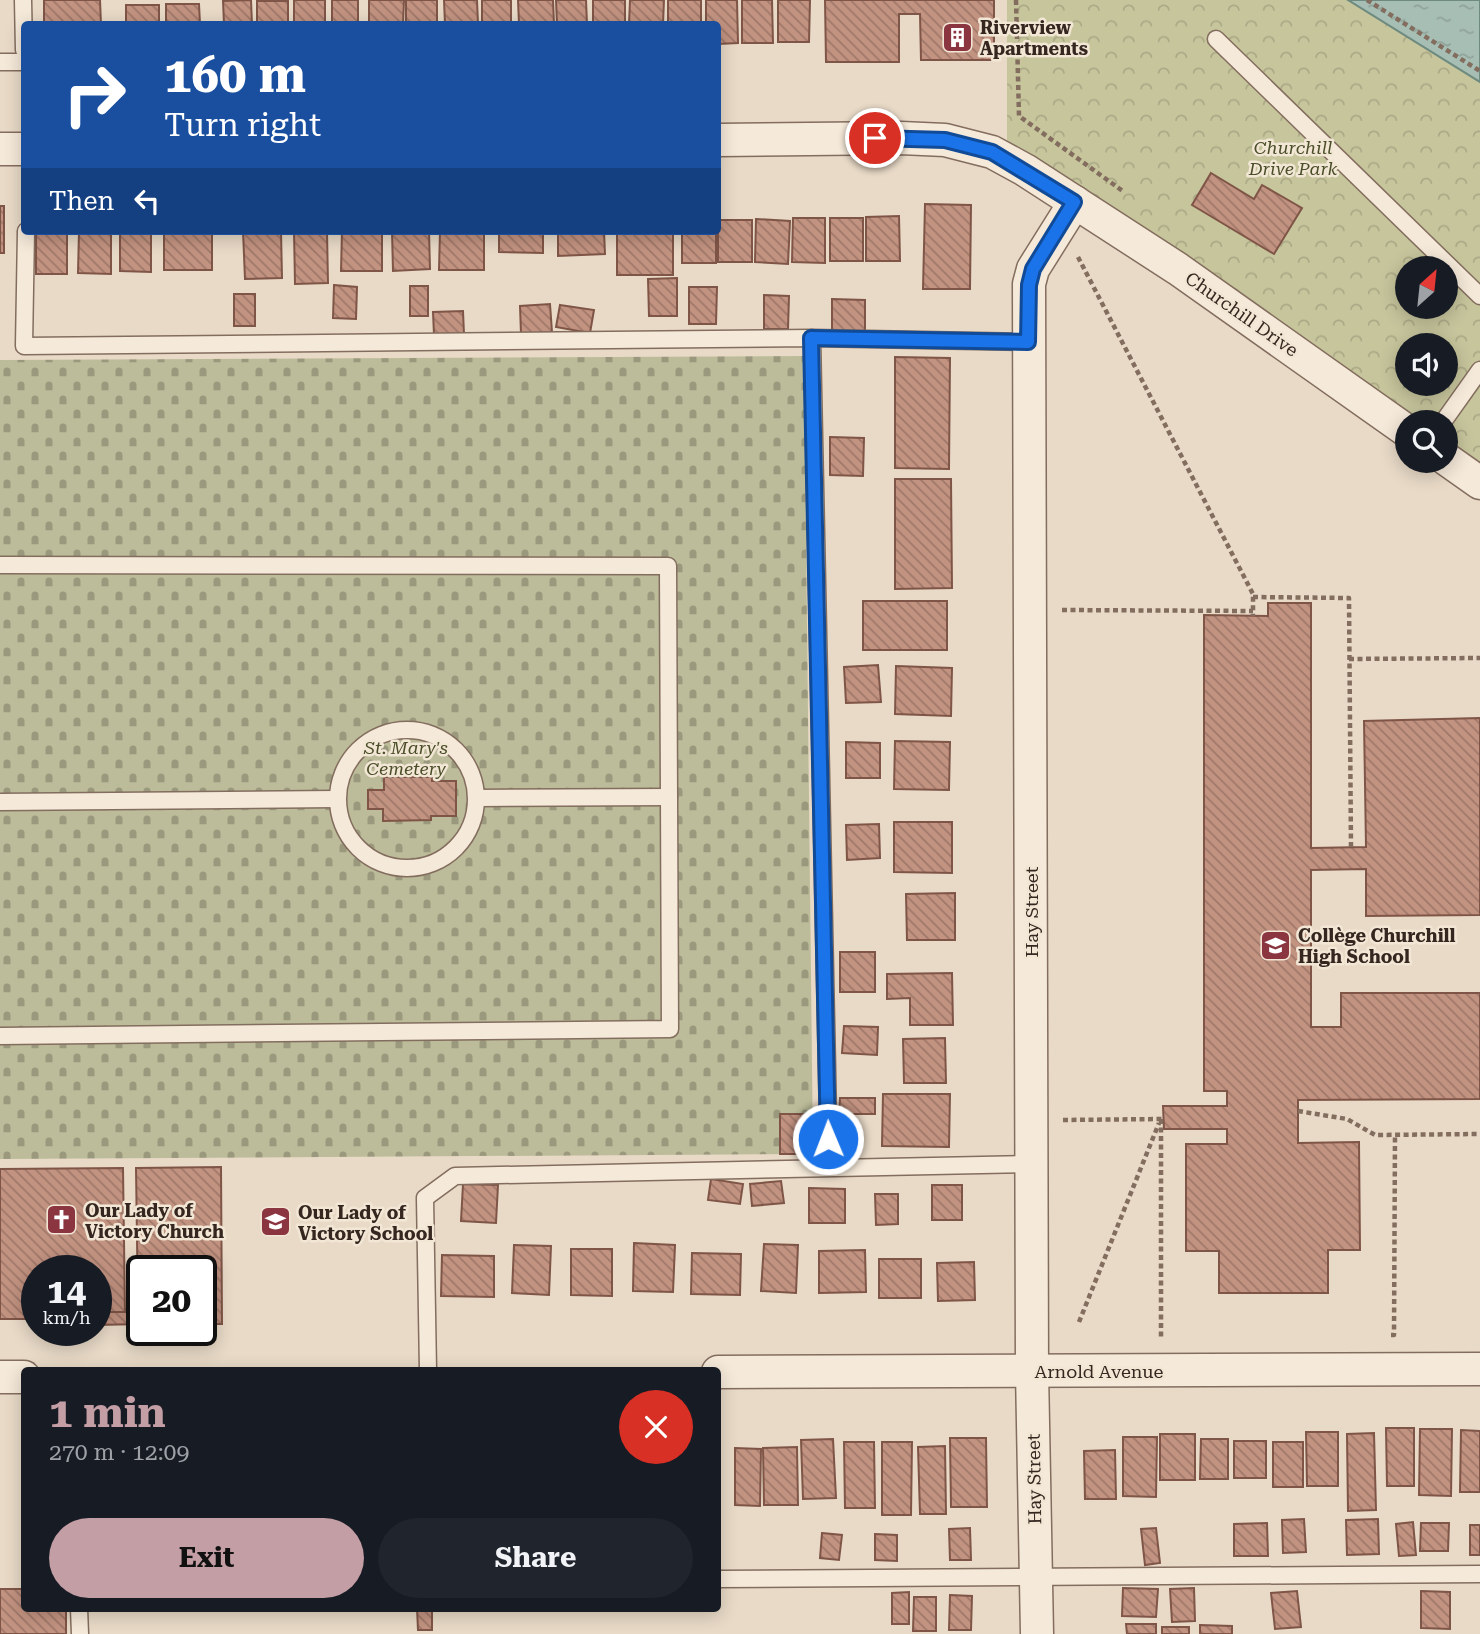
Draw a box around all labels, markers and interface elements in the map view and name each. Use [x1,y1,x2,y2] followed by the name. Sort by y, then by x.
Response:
[980,17,1088,59] place label: Riverview Apartments
[940,20,974,54] building icon: Riverview Apartments
[164,47,306,104] text: 160 m
[49,49,140,140] icon: right
[164,106,321,144] text: Turn right
[845,108,905,168] pin
[856,119,894,157] icon: arrive
[1248,137,1338,179] park label: Churchill Drive Park
[128,182,166,220] icon: left
[49,186,114,216] text: Then
[1395,256,1458,318] north arrow
[1395,256,1458,473] map controls
[1182,267,1303,361] street label: Churchill Drive
[1395,333,1458,396] button: sound
[1395,410,1458,473] button: search
[363,737,448,779] park label: St. Mary's Cemetery
[1021,866,1042,957] street label: Hay Street
[1298,925,1456,967] place label: Collège Churchill High School
[1258,928,1292,962] school or university icon: Collège Churchill High School
[791,1102,865,1176] position arrow
[85,1200,224,1242] place label: Our Lady of Victory Church
[298,1202,433,1244] place label: Our Lady of Victory School
[45,1203,79,1237] church icon: Our Lady of Victory Church
[258,1205,292,1239] school or university icon: Our Lady of Victory School
[126,1255,217,1346] speed limit sign: 20
[47,1271,86,1312] text: 14
[42,1307,91,1328] text: km/h
[1035,1361,1164,1382] street label: Arnold Avenue
[49,1388,166,1437] text: 1 min
[619,1390,693,1464] button: close
[1023,1433,1045,1525] street label: Hay Street
[49,1439,189,1466] text: 270 m · 12:09
[49,1518,364,1598] button: Exit
[378,1518,693,1598] button: Share

